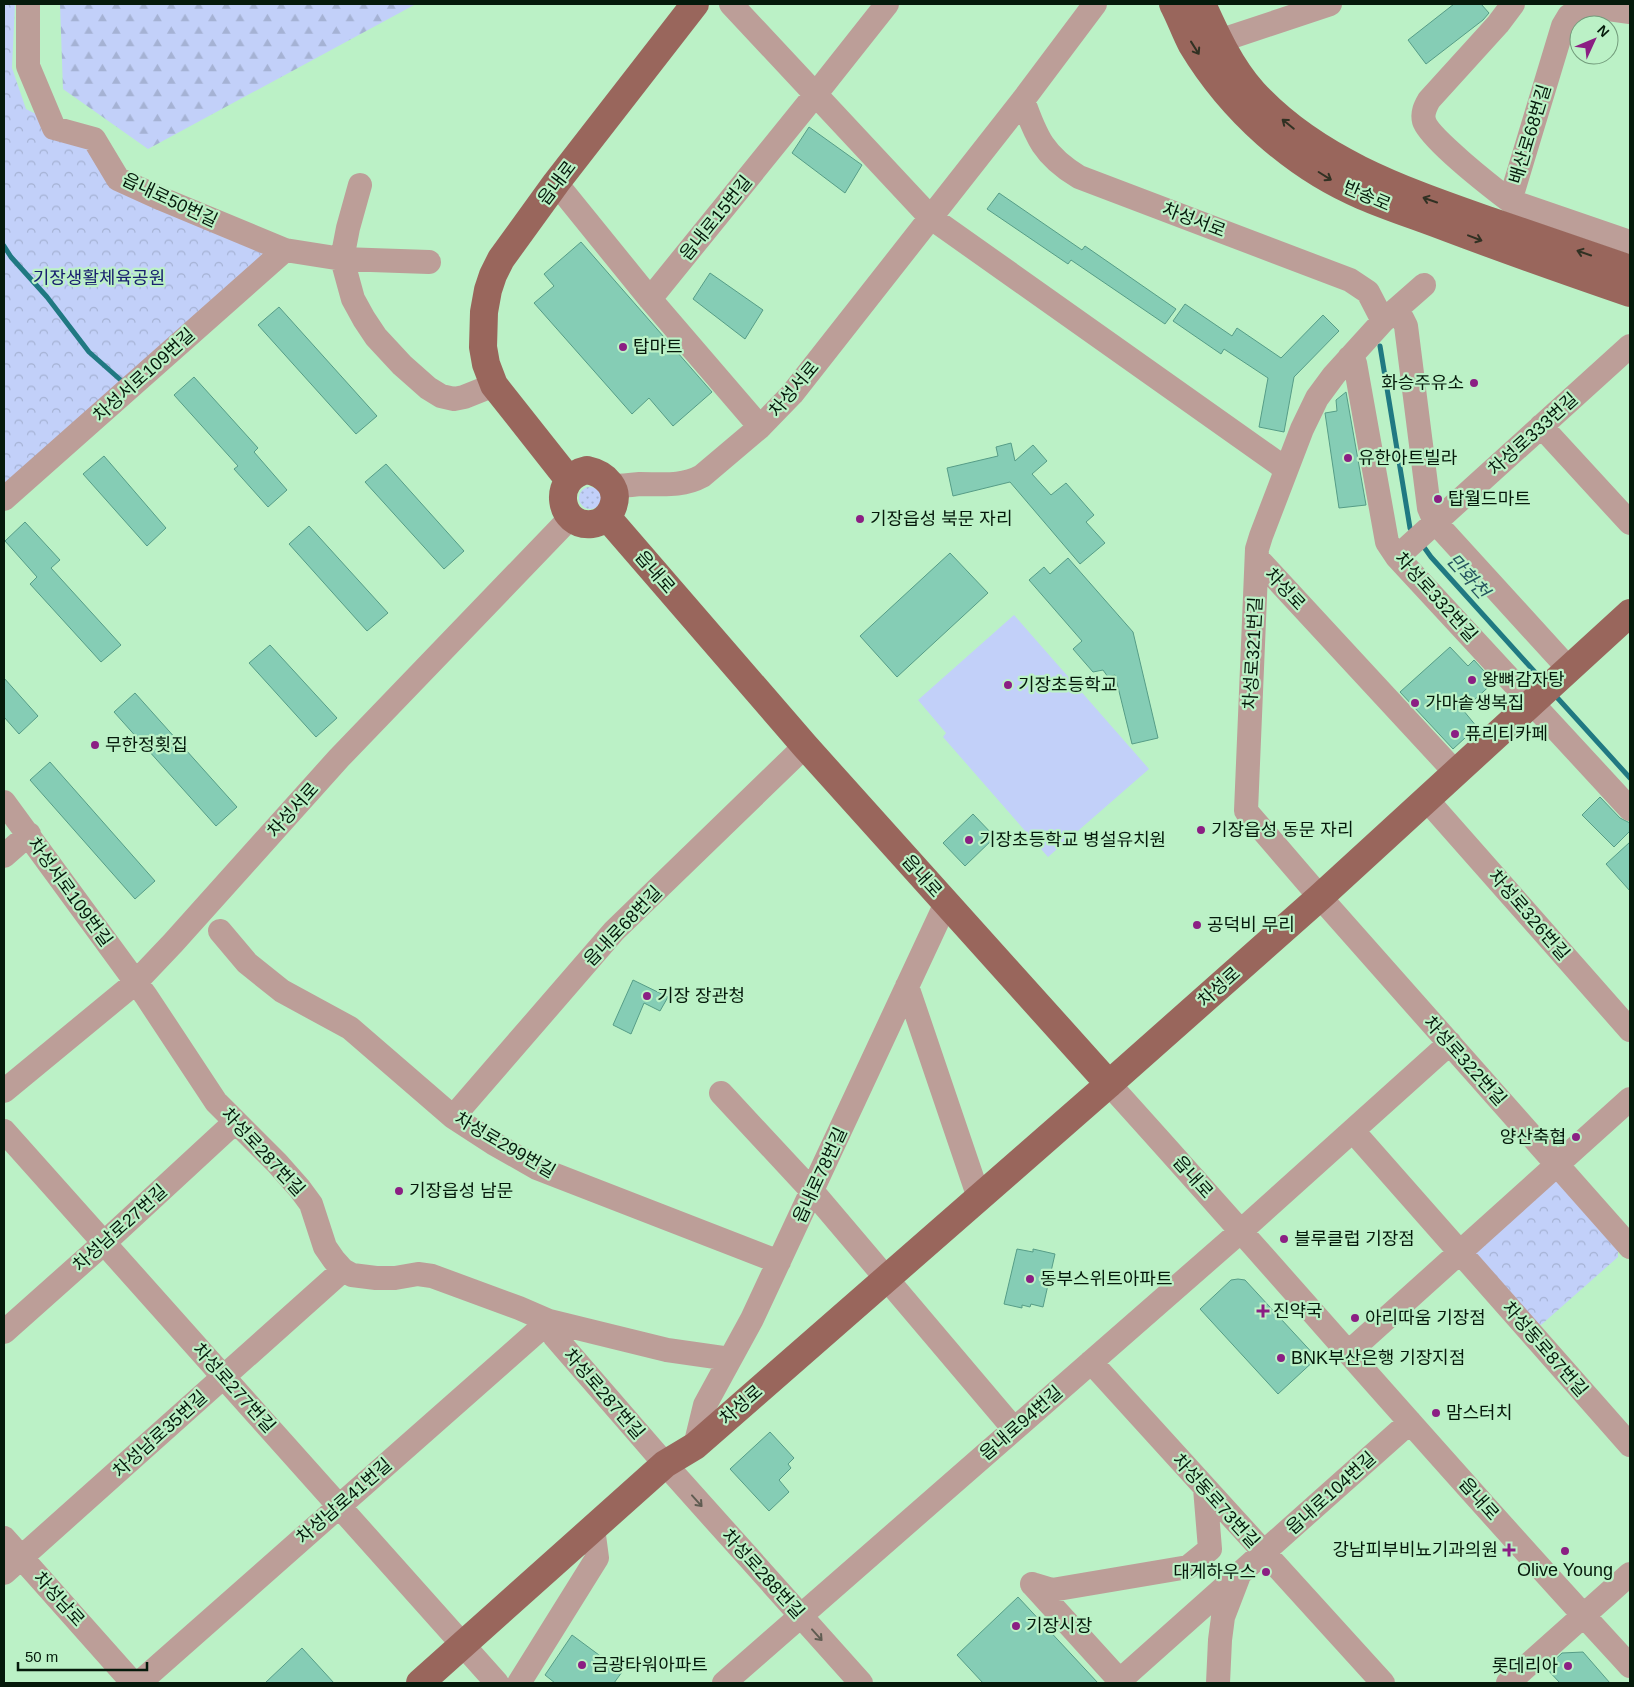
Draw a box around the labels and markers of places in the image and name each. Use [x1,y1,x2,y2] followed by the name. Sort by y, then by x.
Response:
[633,337,683,357] place label: 탑마트
[617,341,629,353] marker: 탑마트
[1381,373,1464,393] place label: 화승주유소
[1468,377,1480,389] marker: 화승주유소
[1358,448,1458,468] place label: 유한아트빌라
[1342,452,1354,464] marker: 유한아트빌라
[1448,489,1531,509] place label: 탑월드마트
[1432,493,1444,505] marker: 탑월드마트
[870,509,1012,529] place label: 기장읍성 북문 자리
[854,513,866,525] marker: 기장읍성 북문 자리
[1482,670,1565,690] place label: 왕뼈감자탕
[1466,674,1478,686] marker: 왕뼈감자탕
[1018,675,1117,695] place label: 기장초등학교
[1002,679,1014,691] marker: 기장초등학교
[1425,693,1524,713] place label: 가마솥생복집
[1409,697,1421,709] marker: 가마솥생복집
[1465,724,1548,744] place label: 퓨리티카페
[1449,728,1461,740] marker: 퓨리티카페
[105,735,188,755] place label: 무한정횟집
[89,739,101,751] marker: 무한정횟집
[1211,820,1353,840] place label: 기장읍성 동문 자리
[1195,824,1207,836] marker: 기장읍성 동문 자리
[979,830,1166,850] place label: 기장초등학교 병설유치원
[963,834,975,846] marker: 기장초등학교 병설유치원
[1207,915,1295,935] place label: 공덕비 무리
[1191,919,1203,931] marker: 공덕비 무리
[657,986,745,1006] place label: 기장 장관청
[641,990,653,1002] marker: 기장 장관청
[1500,1127,1566,1147] place label: 양산축협
[1570,1131,1582,1143] marker: 양산축협
[409,1181,513,1201] place label: 기장읍성 남문
[393,1185,405,1197] marker: 기장읍성 남문
[1294,1229,1415,1249] place label: 블루클럽 기장점
[1278,1233,1290,1245] marker: 블루클럽 기장점
[1040,1269,1172,1289] place label: 동부스위트아파트
[1024,1273,1036,1285] marker: 동부스위트아파트
[1273,1301,1323,1321] place label: 진약국
[1257,1305,1269,1317] marker: 진약국
[1365,1308,1486,1328] place label: 아리따움 기장점
[1349,1312,1361,1324] marker: 아리따움 기장점
[1291,1348,1466,1368] place label: BNK부산은행 기장지점
[1275,1352,1287,1364] marker: BNK부산은행 기장지점
[1446,1403,1512,1423] place label: 맘스터치
[1430,1407,1442,1419] marker: 맘스터치
[1332,1540,1498,1560] place label: 강남피부비뇨기과의원
[1502,1543,1516,1557] marker: 강남피부비뇨기과의원
[1559,1545,1571,1557] marker: Olive Young
[1517,1560,1613,1580] place label: Olive Young
[1173,1562,1256,1582] place label: 대게하우스
[1260,1566,1272,1578] marker: 대게하우스
[1026,1616,1092,1636] place label: 기장시장
[1010,1620,1022,1632] marker: 기장시장
[592,1655,708,1675] place label: 금광타워아파트
[1492,1656,1558,1676] place label: 롯데리아
[576,1659,588,1671] marker: 금광타워아파트
[1562,1660,1574,1672] marker: 롯데리아

